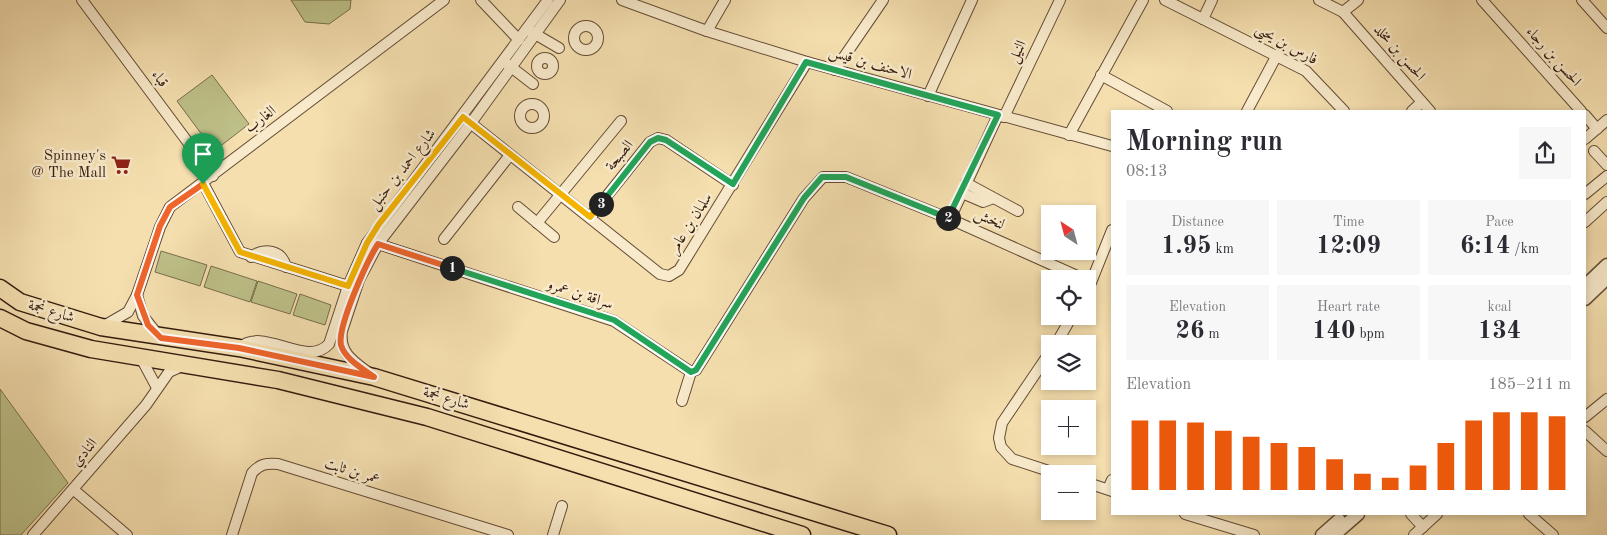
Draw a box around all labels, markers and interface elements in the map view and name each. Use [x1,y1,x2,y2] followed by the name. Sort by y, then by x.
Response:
[1250,22,1320,72] street label: فارس بن يحيى
[1370,22,1427,85] street label: الحسن بن مخلد
[1522,24,1583,90] street label: الحسن بن رجاء
[1006,38,1032,66] street label: النيل
[827,45,913,84] street label: الاحنف بن قيس
[148,68,170,90] street label: قباء
[243,104,279,136] street label: الغارب
[367,127,442,216] street label: شارع احمد بن حنبل
[1519,127,1571,179] button: share
[1126,129,1283,157] text: Morning run
[182,133,224,184] pin
[603,138,637,174] street label: الصبحة
[189,140,217,168] icon: arrive
[31,149,106,181] place label: Spinney's @ The Mall
[110,154,132,176] supermarket icon: Spinney's @ The Mall
[1126,164,1168,180] text: 08:13
[666,191,717,258] street label: سلمان بن عامر
[588,192,614,216] pin: 3
[597,197,606,211] text: 3
[1041,205,1096,260] north arrow
[1041,205,1096,520] map controls
[936,206,960,230] pin: 2
[971,207,1006,234] street label: لنخش
[944,211,953,225] text: 2
[1171,215,1224,229] text: Distance
[1333,215,1364,229] text: Time
[1485,215,1514,229] text: Pace
[1161,234,1212,259] text: 1.95
[1316,234,1381,259] text: 12:09
[1460,234,1510,259] text: 6:14
[1212,242,1234,256] text: km
[1510,242,1539,256] text: /km
[440,256,464,280] pin: 1
[448,261,457,275] text: 1
[1041,270,1096,325] button: locate
[543,277,615,314] street label: سراقة بن عمرو
[25,296,77,330] street label: شارع نجمة
[1169,300,1226,314] text: Elevation
[1317,300,1380,314] text: Heart rate
[1487,300,1512,314] text: kcal
[1175,319,1204,344] text: 26
[1312,319,1356,344] text: 140
[1478,319,1521,344] text: 134
[1204,327,1220,341] text: m
[1356,327,1385,341] text: bpm
[1041,335,1096,390] button: layers
[1126,377,1191,393] text: Elevation
[1488,377,1571,393] text: 185–211 m
[420,383,472,417] street label: شارع نجمة
[1041,400,1096,455] button: +
[69,436,103,472] street label: النادي
[322,457,381,488] street label: عمر بن ثابت
[1041,465,1096,520] button: −

